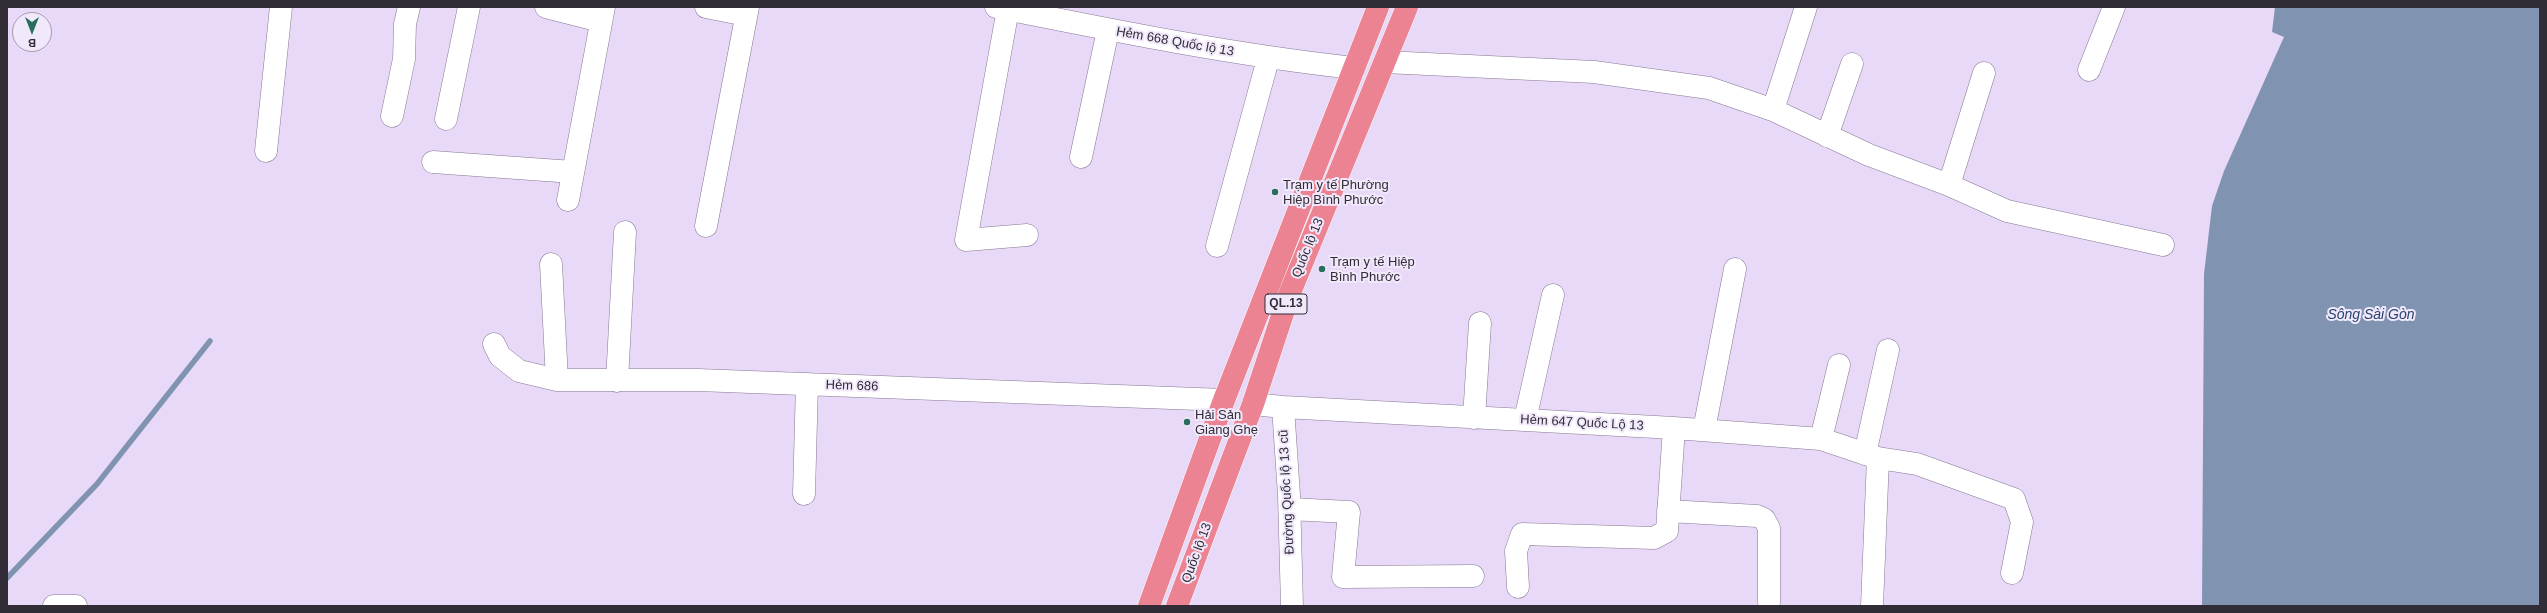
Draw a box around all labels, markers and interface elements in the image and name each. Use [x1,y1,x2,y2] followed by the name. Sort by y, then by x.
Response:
[12,12,52,52] north arrow
[1115,24,1235,60] street label: Hẻm 668 Quốc lộ 13
[28,37,36,49] text: B
[1283,177,1389,208] place label: Trạm y tế Phường Hiệp Bình Phước
[1270,187,1280,197] marker: Trạm y tế Phường Hiệp Bình Phước
[1289,216,1327,280] street label: Quốc lộ 13
[1330,254,1415,285] place label: Trạm y tế Hiệp Bình Phước
[1317,264,1327,274] marker: Trạm y tế Hiệp Bình Phước
[1265,294,1307,314] road number: QL.13
[2327,307,2415,323] water label: Sông Sài Gòn
[825,377,879,395] street label: Hẻm 686
[1195,407,1258,438] place label: Hải Sản Giang Ghẹ
[1520,412,1644,434] street label: Hẻm 647 Quốc Lộ 13
[1182,417,1192,427] marker: Hải Sản Giang Ghẹ
[1276,429,1298,555] street label: Đường Quốc lộ 13 cũ
[1179,521,1215,585] street label: Quốc lộ 13

